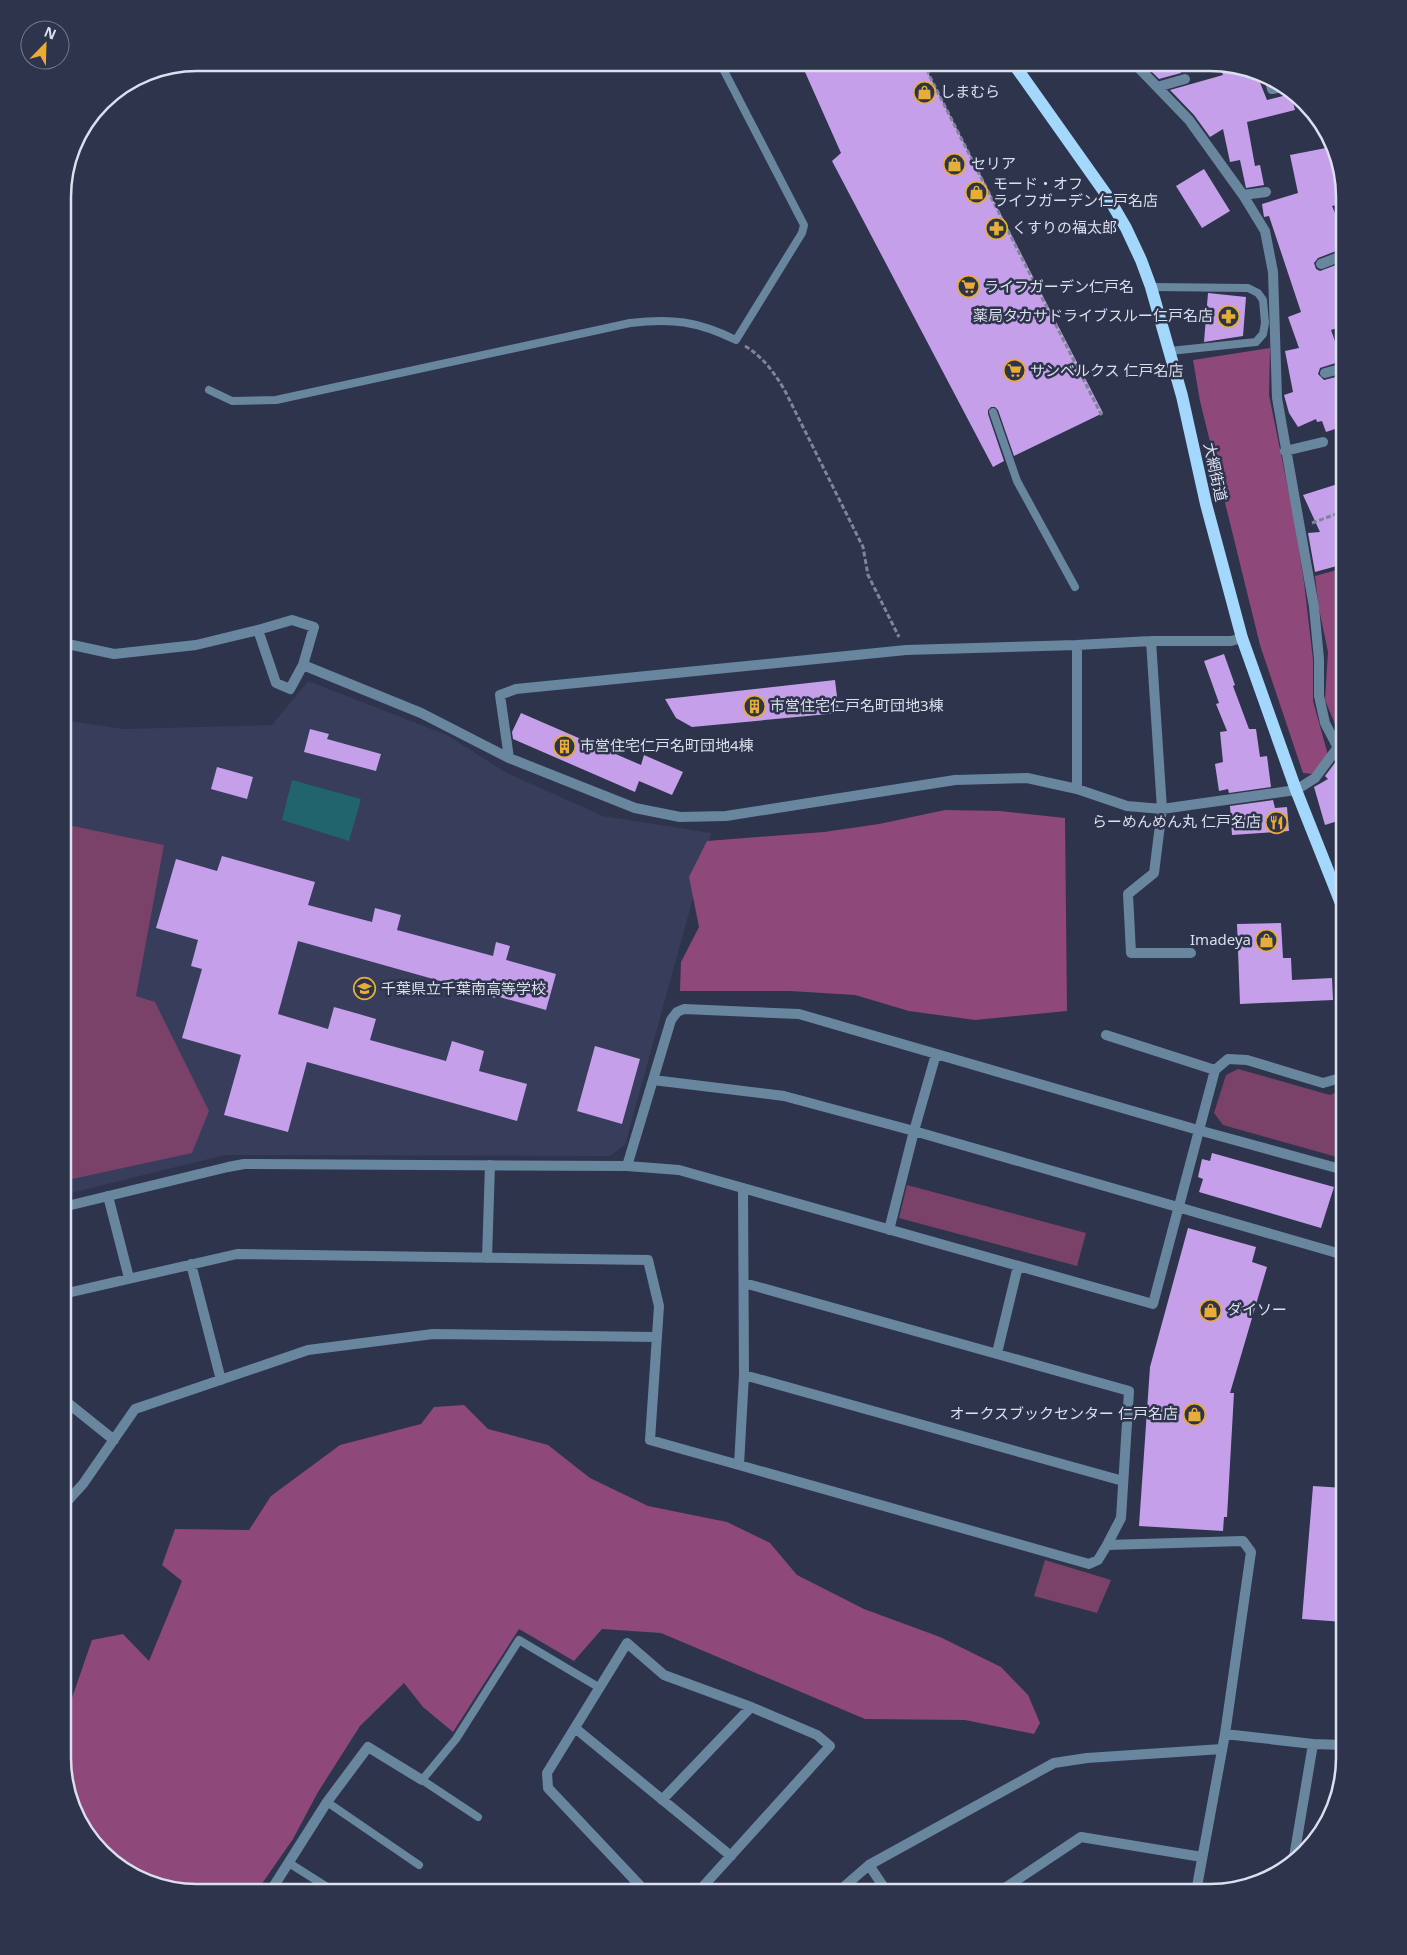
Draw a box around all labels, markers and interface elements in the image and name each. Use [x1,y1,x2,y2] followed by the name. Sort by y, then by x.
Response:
[20,20,70,70] north arrow
[41,22,59,44] text: N
[912,80,936,104] shop icon: しまむら
[940,81,1000,101] place label: しまむら
[943,152,967,176] shop icon: セリア
[971,153,1016,173] place label: セリア
[993,173,1158,210] place label: モード・オフ ライフガーデン仁戸名店
[965,181,989,205] shop icon: モード・オフ ライフガーデン仁戸名店
[984,216,1008,240] pharmacy icon: くすりの福太郎
[1012,217,1117,237] place label: くすりの福太郎
[956,275,980,299] supermarket icon: ライフガーデン仁戸名
[984,276,1134,296] place label: ライフガーデン仁戸名
[1217,304,1241,328] pharmacy icon: 薬局タカサドライブスルー仁戸名店
[973,305,1213,325] place label: 薬局タカサドライブスルー仁戸名店
[1002,359,1026,383] supermarket icon: サンベルクス 仁戸名店
[1030,360,1183,380] place label: サンベルクス 仁戸名店
[1200,440,1232,503] street label: 大網街道
[742,694,766,718] building icon: 市営住宅仁戸名町団地3棟
[770,695,944,715] place label: 市営住宅仁戸名町団地3棟
[552,734,576,758] building icon: 市営住宅仁戸名町団地4棟
[580,735,754,755] place label: 市営住宅仁戸名町団地4棟
[1265,810,1289,834] restaurant icon: らーめんめん丸 仁戸名店
[1092,811,1261,831] place label: らーめんめん丸 仁戸名店
[1255,928,1279,952] shop icon: Imadeya
[1190,929,1251,949] place label: Imadeya
[353,977,377,1001] school or university icon: 千葉県立千葉南高等学校
[381,978,546,998] place label: 千葉県立千葉南高等学校
[1199,1298,1223,1322] shop icon: ダイソー
[1227,1299,1287,1319] place label: ダイソー
[1182,1402,1206,1426] shop icon: オークスブックセンター 仁戸名店
[950,1403,1178,1423] place label: オークスブックセンター 仁戸名店

